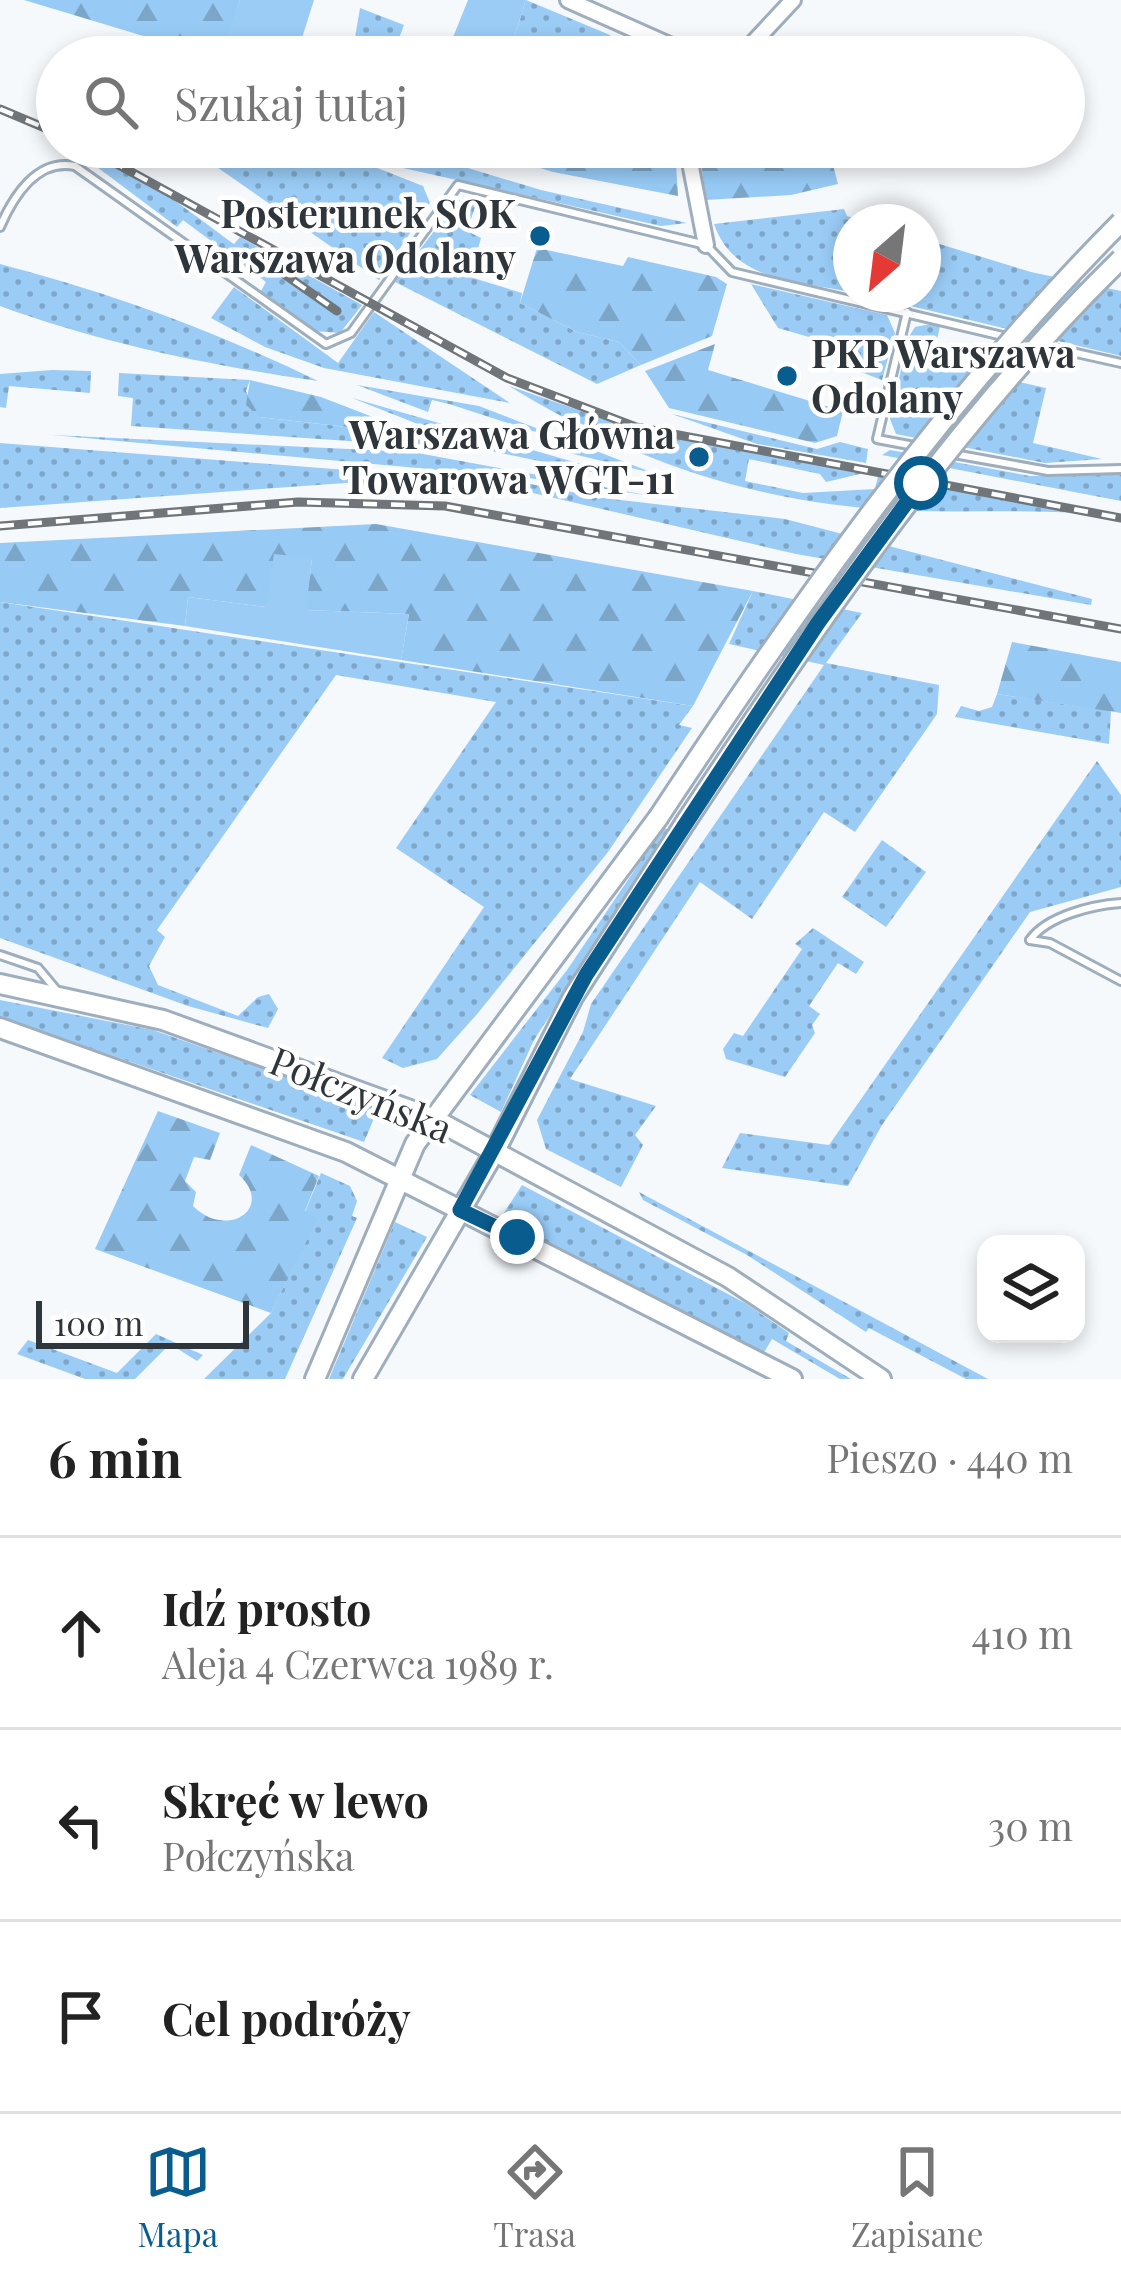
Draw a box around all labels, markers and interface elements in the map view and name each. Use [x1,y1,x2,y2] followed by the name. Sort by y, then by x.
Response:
[36,36,1085,168] search box
[78,69,144,135] icon: search
[174,72,408,132] text: Szukaj tutaj
[174,186,517,283] place label: Posterunek SOK Warszawa Odolany
[833,204,941,312] north arrow
[527,223,553,249] marker: Posterunek SOK Warszawa Odolany
[811,326,1076,423] place label: PKP Warszawa Odolany
[774,363,800,389] marker: PKP Warszawa Odolany
[342,407,675,504] place label: Warszawa Główna Towarowa WGT-11
[686,444,712,470] marker: Warszawa Główna Towarowa WGT-11
[894,456,948,510] route start
[263,1033,461,1154] street label: Połczyńska
[490,1210,544,1264] route end
[977,1235,1085,1343] map controls
[977,1235,1085,1343] button: layers
[36,1295,249,1348] scale bar
[54,1300,143,1344] text: 100 m
[48,1423,182,1491] text: 6 min
[827,1431,1073,1483] text: Pieszo · 440 m
[162,1577,372,1637] text: Idź prosto
[48,1600,114,1666] icon: ahead
[972,1607,1073,1659] text: 410 m
[162,1637,554,1689] text: Aleja 4 Czerwca 1989 r.
[162,1769,429,1829] text: Skręć w lewo
[48,1792,114,1858] icon: left
[988,1799,1073,1851] text: 30 m
[162,1829,355,1881] text: Połczyńska
[48,1984,114,2050] icon: arrive
[162,1987,411,2047] text: Cel podróży
[138,2139,218,2255] tab: Mapa
[493,2139,576,2255] tab: Trasa
[851,2139,983,2255] tab: Zapisane

